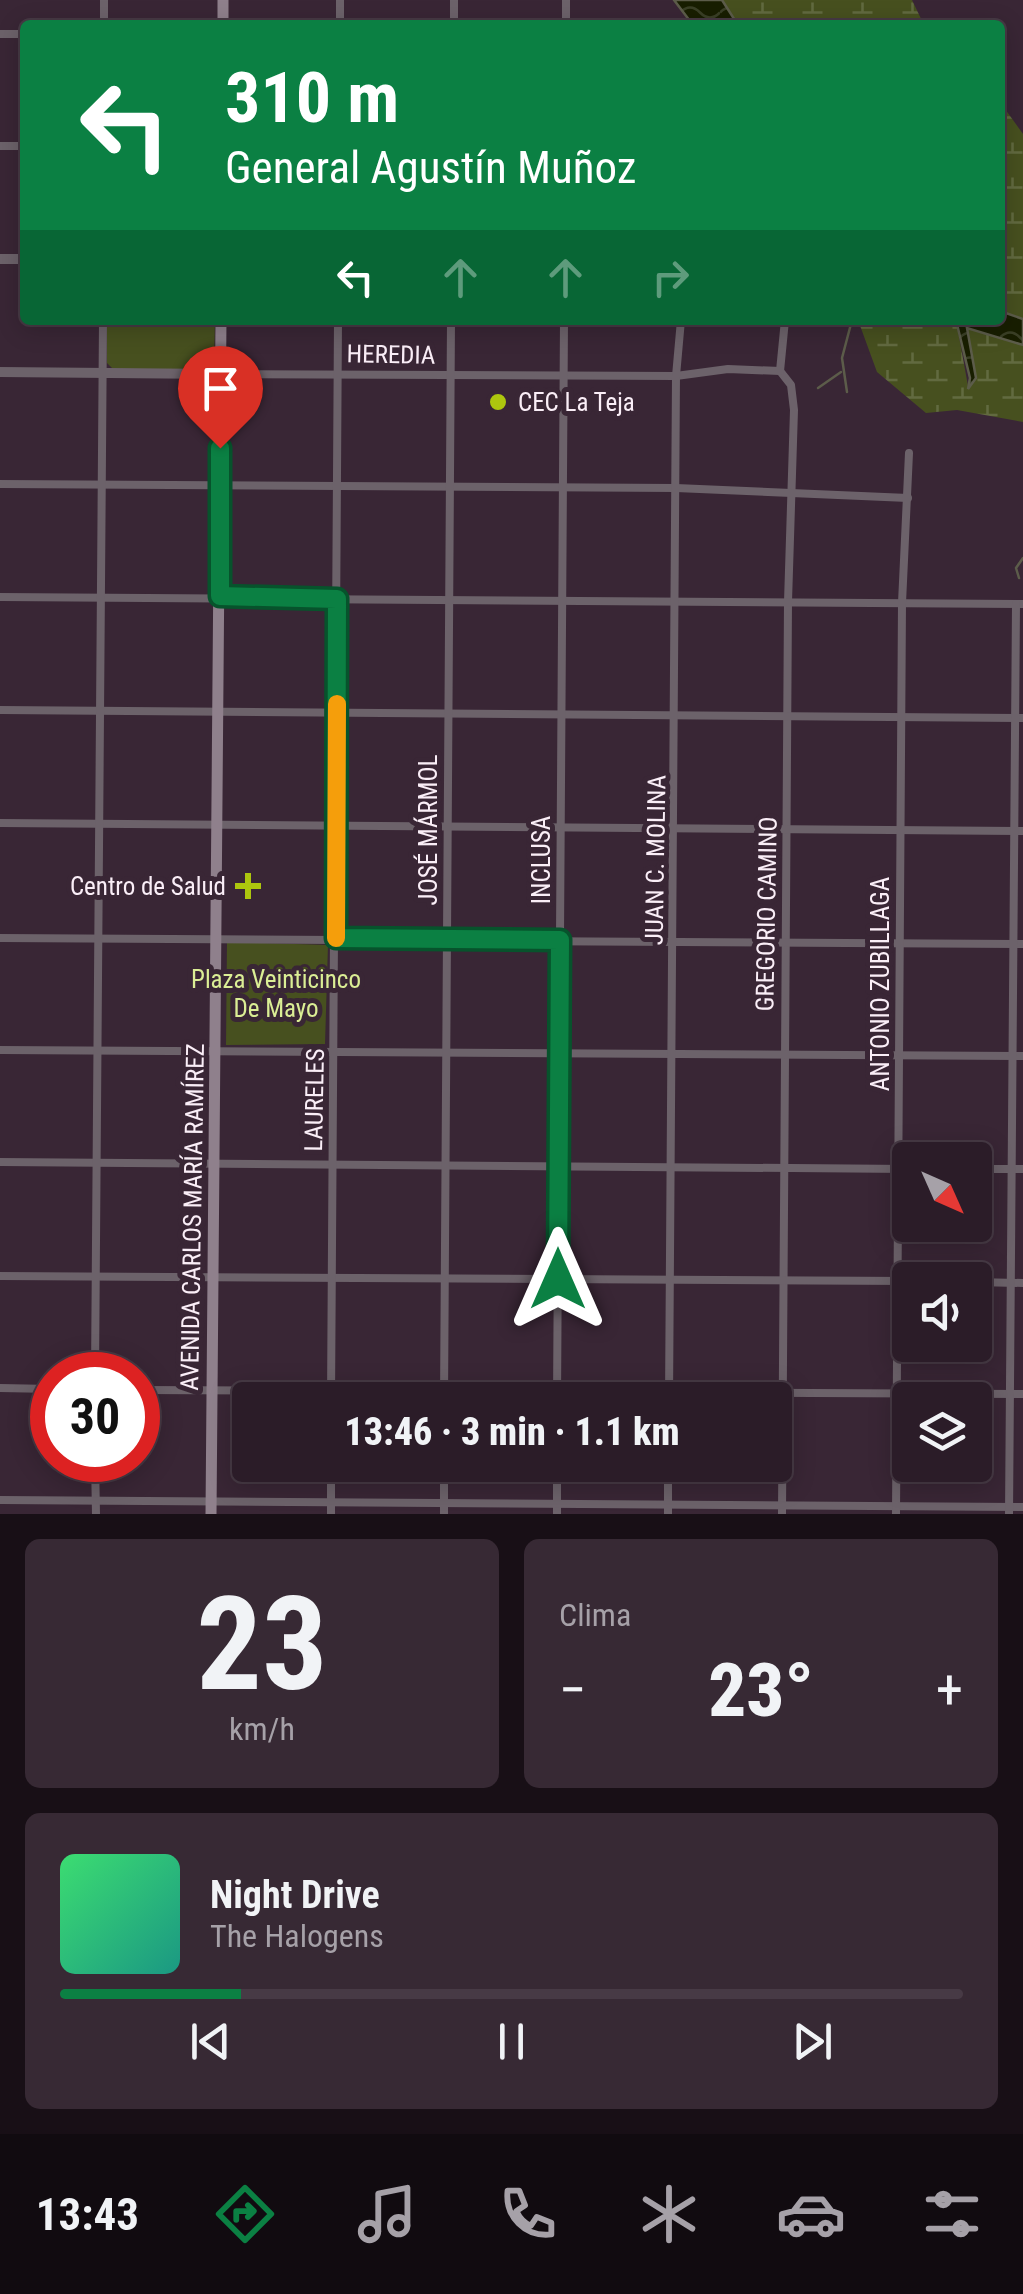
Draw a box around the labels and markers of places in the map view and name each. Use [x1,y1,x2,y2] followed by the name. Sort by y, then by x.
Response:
[178,346,263,449] pin
[518,388,635,417] place label: CEC La Teja
[487,391,509,413] marker: CEC La Teja
[70,872,226,901] place label: Centro de Salud
[235,873,261,899] marker: Centro de Salud

